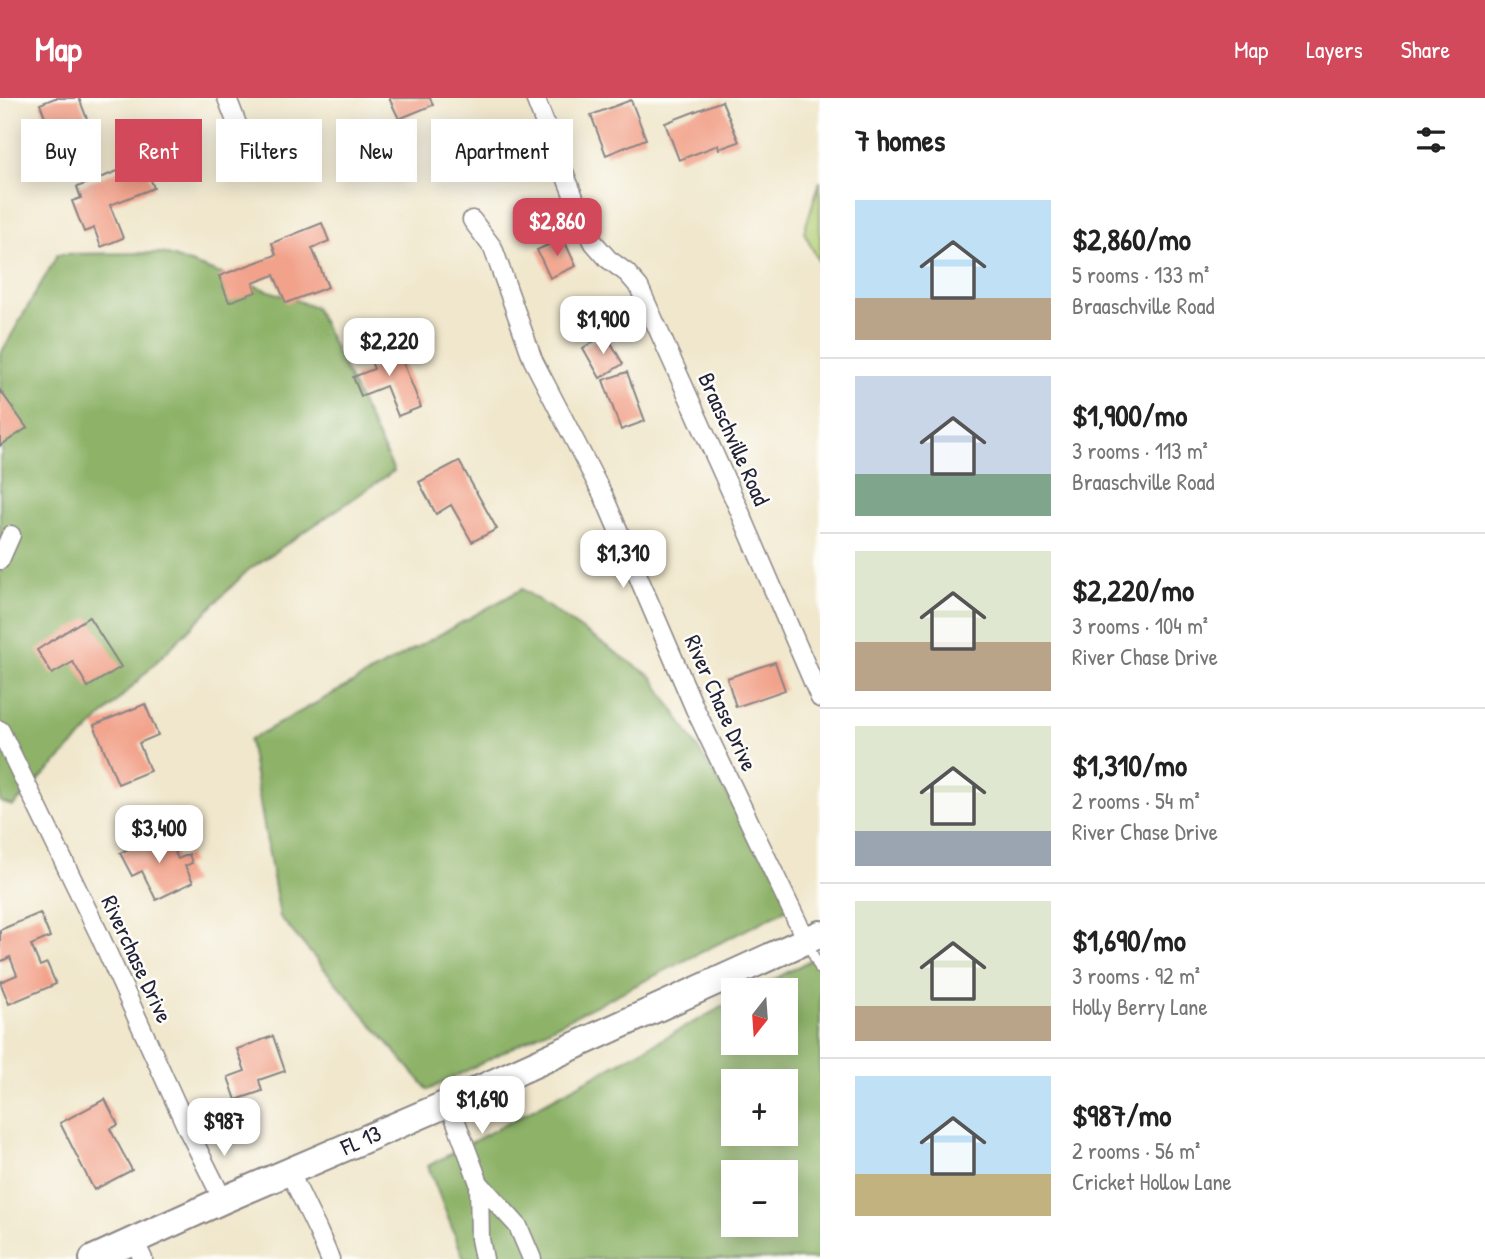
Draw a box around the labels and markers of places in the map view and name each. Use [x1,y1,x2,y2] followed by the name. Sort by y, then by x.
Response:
[500,198,614,258] pin: $2,860
[546,296,660,356] pin: $1,900
[332,318,446,378] pin: $2,220
[566,531,680,590] pin: $1,310
[102,806,216,865] pin: $3,400
[425,1076,539,1136] pin: $1,690
[183,1098,265,1158] pin: $987

